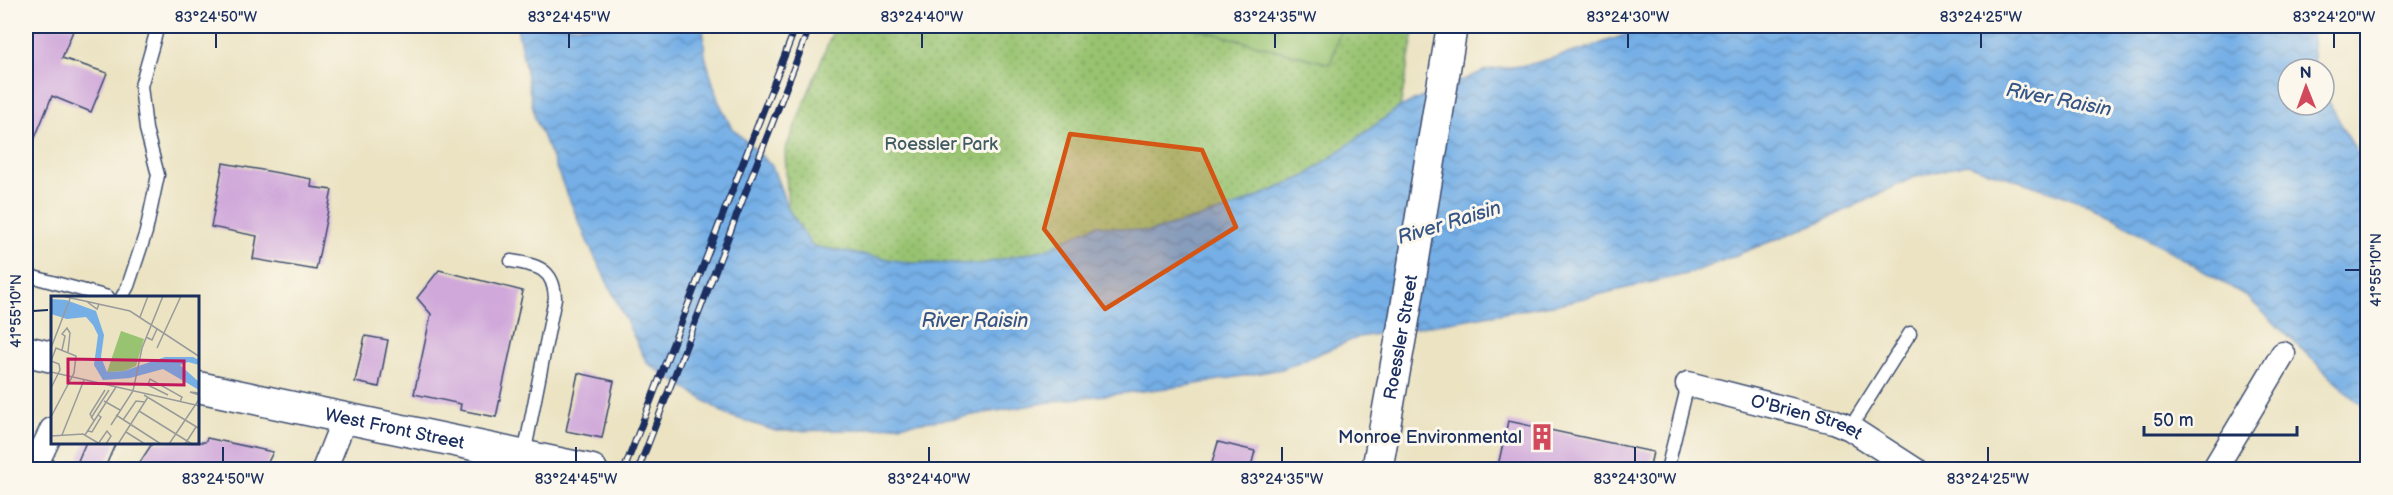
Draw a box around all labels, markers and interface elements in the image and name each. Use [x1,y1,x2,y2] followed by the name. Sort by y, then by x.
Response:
[175,8,258,27] text: 83°24'50"W
[528,8,611,27] text: 83°24'45"W
[881,8,964,27] text: 83°24'40"W
[1234,8,1317,27] text: 83°24'35"W
[1586,8,1670,27] text: 83°24'30"W
[1940,8,2023,27] text: 83°24'25"W
[2293,8,2376,27] text: 83°24'20"W
[2276,57,2336,117] north arrow
[2300,64,2312,83] text: N
[2004,78,2114,122] water label: River Raisin
[884,134,998,155] park label: Roessler Park
[1395,196,1504,250] water label: River Raisin
[2367,233,2386,307] text: 41°55'10"N
[1380,273,1422,401] street label: Roessler Street
[7,274,26,348] text: 41°55'10"N
[51,296,200,444] inset map
[921,309,1029,333] water label: River Raisin
[1748,390,1867,444] street label: O'Brien Street
[2144,399,2297,437] scale bar
[323,404,467,454] street label: West Front Street
[2153,410,2194,431] text: 50 m
[1527,422,1557,452] building icon: Monroe Environmental
[1338,427,1522,448] place label: Monroe Environmental
[182,470,265,489] text: 83°24'50"W
[535,470,618,489] text: 83°24'45"W
[888,470,971,489] text: 83°24'40"W
[1241,470,1324,489] text: 83°24'35"W
[1593,470,1677,489] text: 83°24'30"W
[1947,470,2030,489] text: 83°24'25"W

